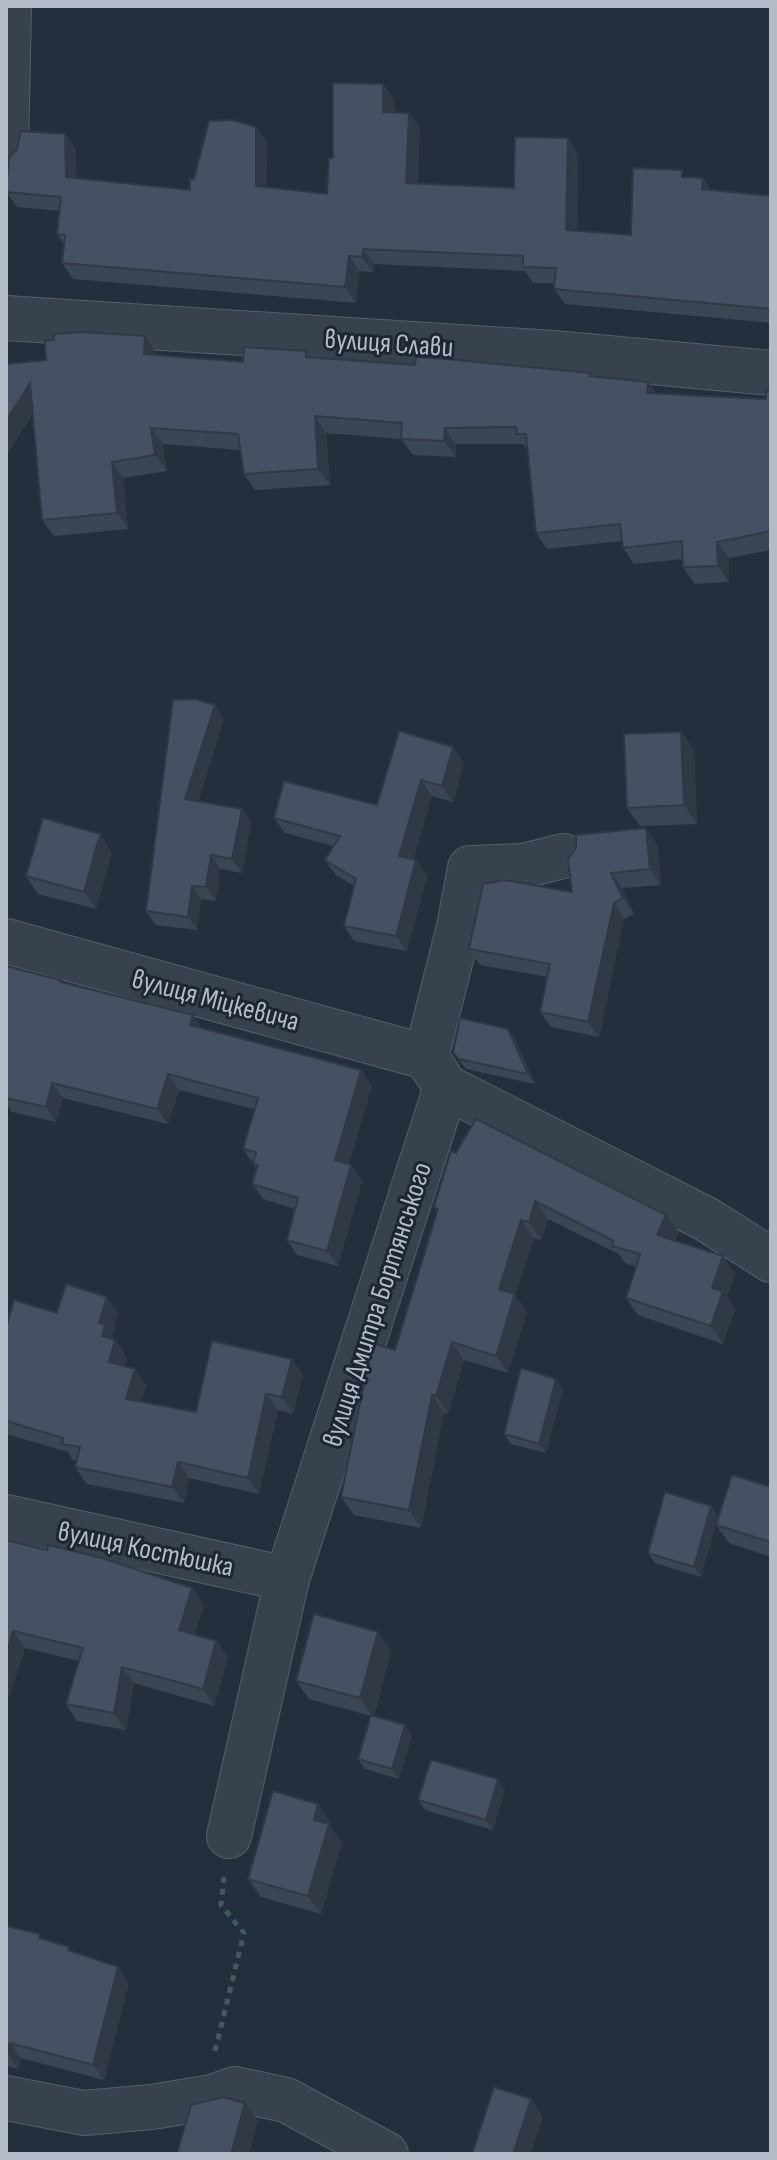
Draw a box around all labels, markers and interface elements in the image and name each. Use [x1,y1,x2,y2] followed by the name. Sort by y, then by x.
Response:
[323,323,454,364] street label: вулиця Слави
[129,962,303,1039] street label: вулиця Міцкевича
[316,1158,439,1451] street label: вулиця Дмитра Бортянського
[55,1515,236,1584] street label: вулиця Костюшка

